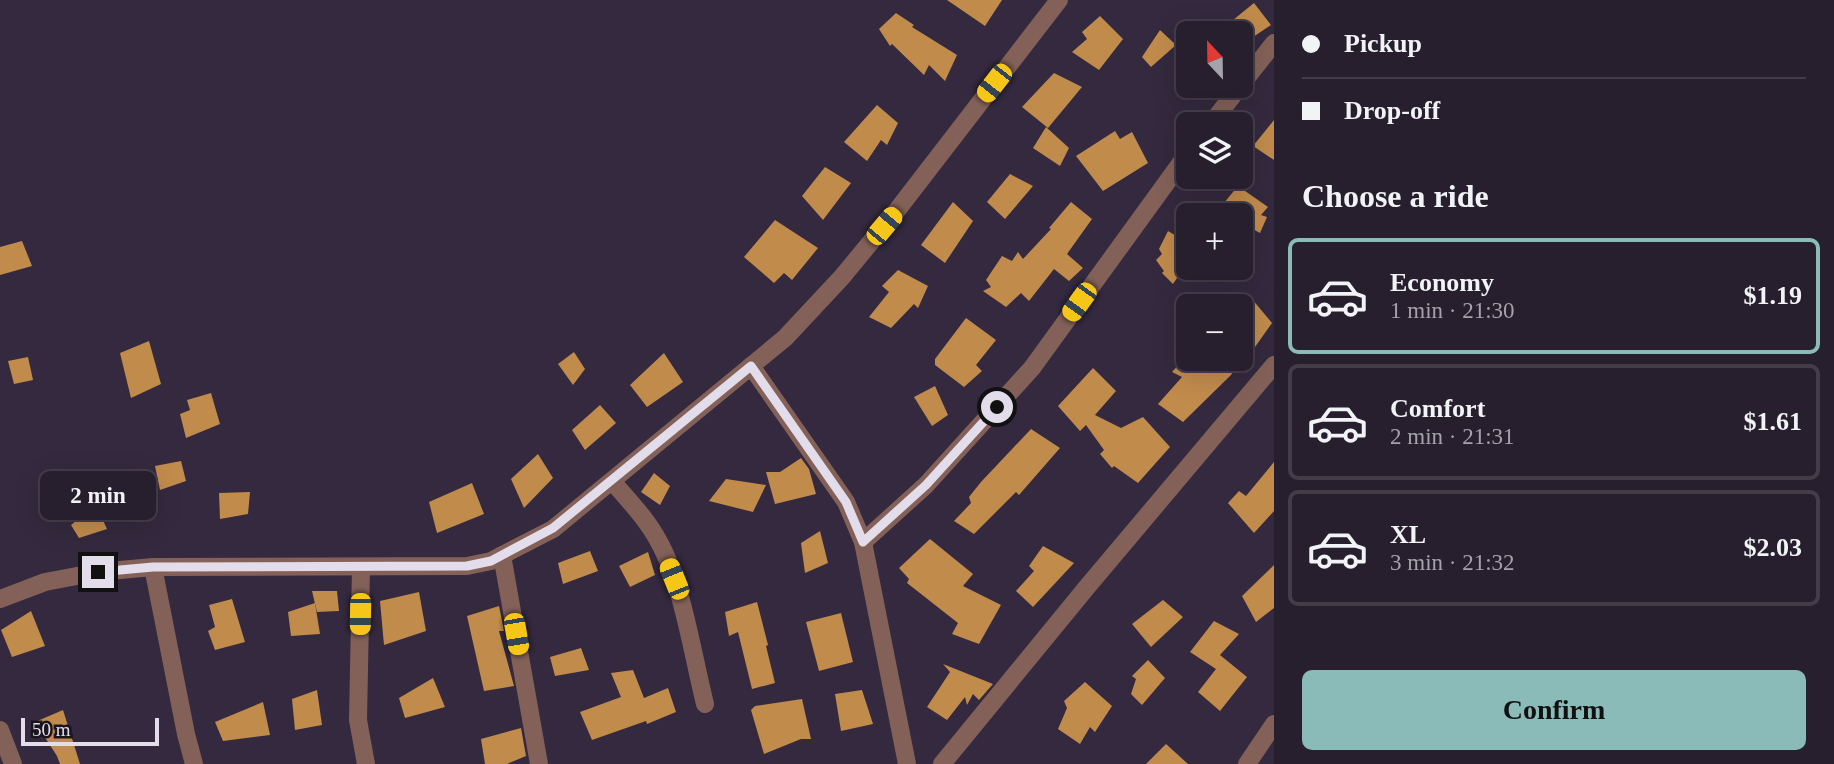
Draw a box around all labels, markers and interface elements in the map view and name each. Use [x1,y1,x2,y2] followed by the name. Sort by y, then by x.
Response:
[1176,21,1253,98] north arrow
[1176,21,1253,371] map controls
[1344,29,1422,58] text: Pickup
[973,60,1016,106] car
[1344,96,1440,125] text: Drop-off
[1176,112,1253,189] button: layers
[1302,178,1489,214] text: Choose a ride
[863,203,906,249] car
[1176,203,1253,280] button: +
[1306,265,1369,328] icon: car
[1390,268,1494,297] text: Economy
[1059,279,1100,325] car
[1744,281,1802,310] text: $1.19
[1176,294,1253,371] button: −
[1390,298,1515,323] text: 1 min · 21:30
[981,391,1013,423] route start
[1306,391,1369,454] icon: car
[1390,394,1485,423] text: Comfort
[1744,407,1802,436] text: $1.61
[1390,424,1515,449] text: 2 min · 21:31
[40,470,156,520] callout: 2 min
[70,483,126,508] text: 2 min
[1306,517,1369,580] icon: car
[1390,520,1426,549] text: XL
[1744,533,1802,562] text: $2.03
[1390,550,1515,575] text: 3 min · 21:32
[82,556,114,588] route end
[657,556,692,602] car
[350,593,371,635] car
[503,611,530,657] car
[1302,670,1806,750] button: Confirm
[21,715,159,747] scale bar
[32,719,71,740] text: 50 m

